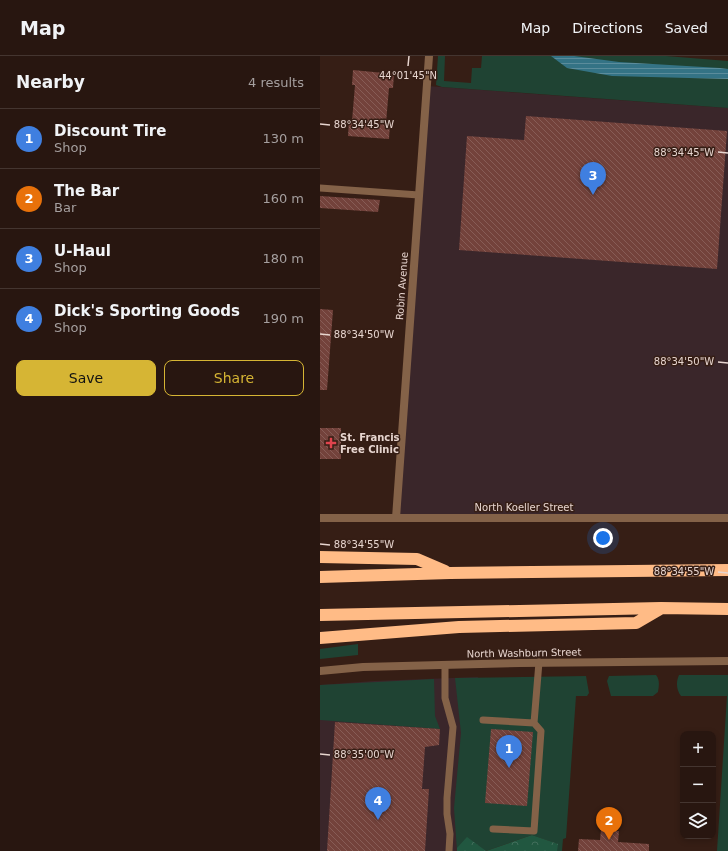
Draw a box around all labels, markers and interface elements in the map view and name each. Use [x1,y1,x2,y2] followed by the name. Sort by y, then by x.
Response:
[20,17,65,39] text: Map
[521,20,550,36] text: Map
[572,20,643,36] text: Directions
[665,20,708,36] text: Saved
[379,70,437,81] text: 44°01'45"N
[16,72,85,92] text: Nearby
[248,75,304,90] text: 4 results
[334,119,394,130] text: 88°34'45"W
[54,122,166,140] text: Discount Tire
[24,131,34,146] text: 1
[262,131,304,146] text: 130 m
[54,140,87,155] text: Shop
[654,147,714,158] text: 88°34'45"W
[580,162,606,195] pin: 3
[54,182,119,200] text: The Bar
[24,191,34,206] text: 2
[262,191,304,206] text: 160 m
[54,200,76,215] text: Bar
[54,242,111,260] text: U-Haul
[24,251,34,266] text: 3
[262,251,304,266] text: 180 m
[394,251,410,321] street label: Robin Avenue
[54,260,87,275] text: Shop
[54,302,240,320] text: Dick's Sporting Goods
[24,311,34,326] text: 4
[262,311,304,326] text: 190 m
[54,320,87,335] text: Shop
[334,329,394,340] text: 88°34'50"W
[654,356,714,367] text: 88°34'50"W
[16,360,156,396] button: Save
[164,360,304,396] button: Share
[340,432,400,455] place label: St. Francis Free Clinic
[325,437,337,449] marker: St. Francis Free Clinic
[475,502,574,513] street label: North Koeller Street
[593,528,613,548] your location
[334,539,394,550] text: 88°34'55"W
[654,566,714,577] text: 88°34'55"W
[467,646,581,659] street label: North Washburn Street
[680,731,716,839] map controls
[680,731,716,767] button: +
[496,735,522,768] pin: 1
[334,749,394,760] text: 88°35'00"W
[680,767,716,803] button: −
[365,787,391,820] pin: 4
[680,803,716,839] button: layers
[596,807,622,840] pin: 2

